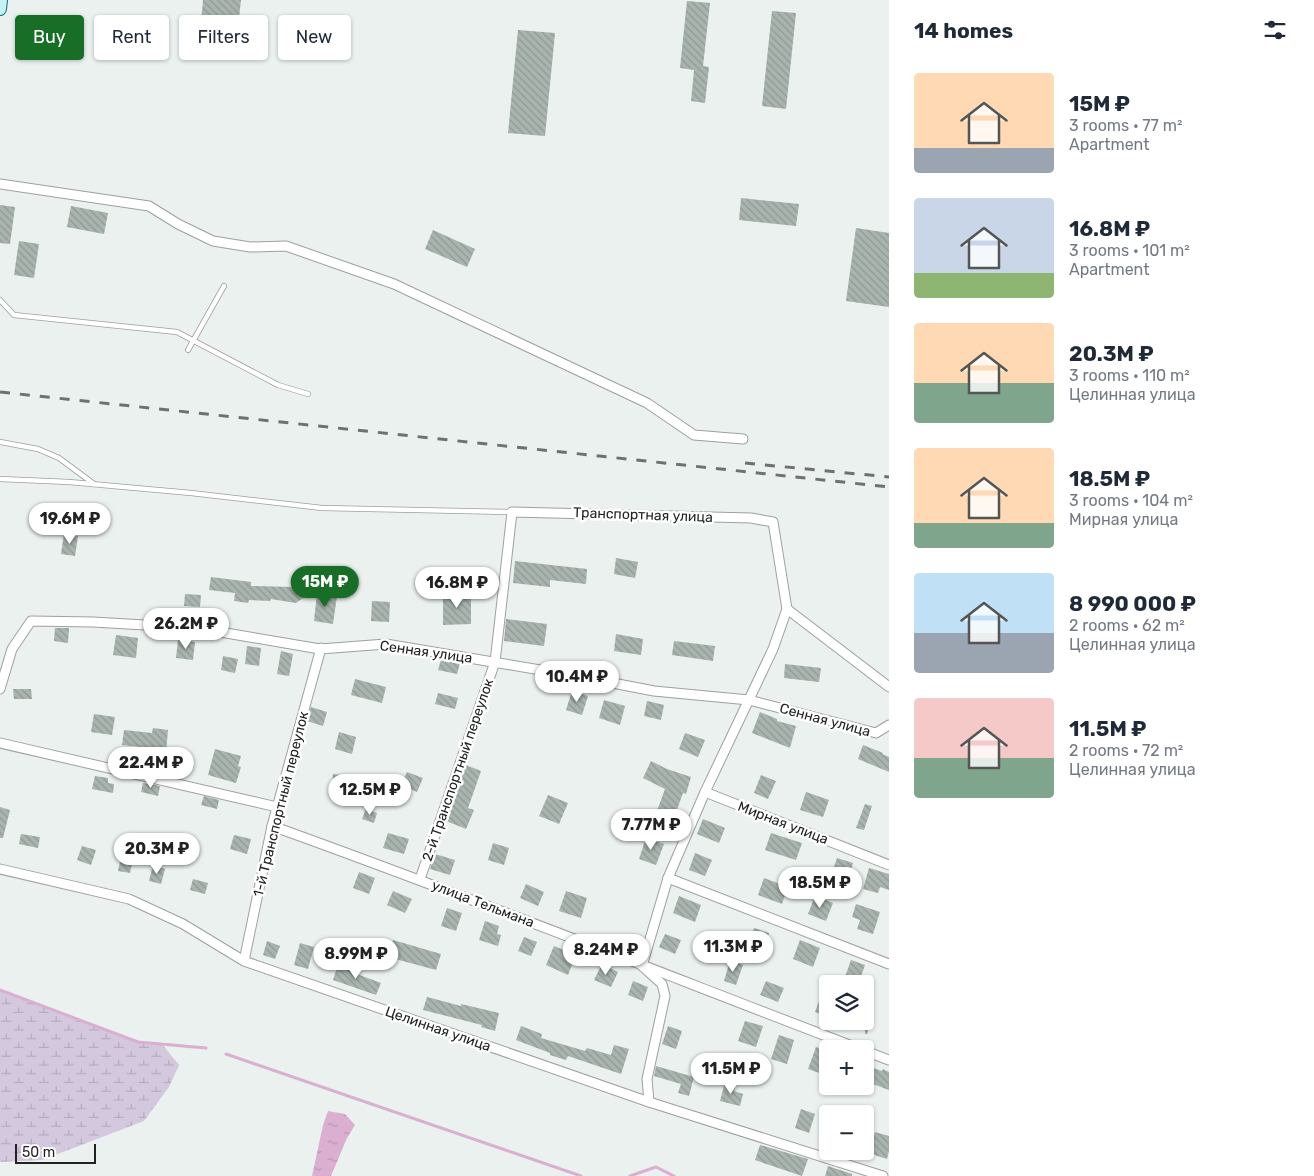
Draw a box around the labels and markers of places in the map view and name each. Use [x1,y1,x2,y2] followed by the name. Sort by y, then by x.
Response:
[24,502,116,545] pin: 19.6M ₽
[290,566,360,608] pin: 15M ₽
[411,566,503,609] pin: 16.8M ₽
[140,608,232,650] pin: 26.2M ₽
[531,660,623,703] pin: 10.4M ₽
[105,746,197,789] pin: 22.4M ₽
[324,774,416,816] pin: 12.5M ₽
[605,808,697,851] pin: 7.77M ₽
[111,832,203,875] pin: 20.3M ₽
[774,866,866,909] pin: 18.5M ₽
[687,930,779,973] pin: 11.3M ₽
[560,934,652,976] pin: 8.24M ₽
[310,938,402,980] pin: 8.99M ₽
[685,1052,777,1095] pin: 11.5M ₽

